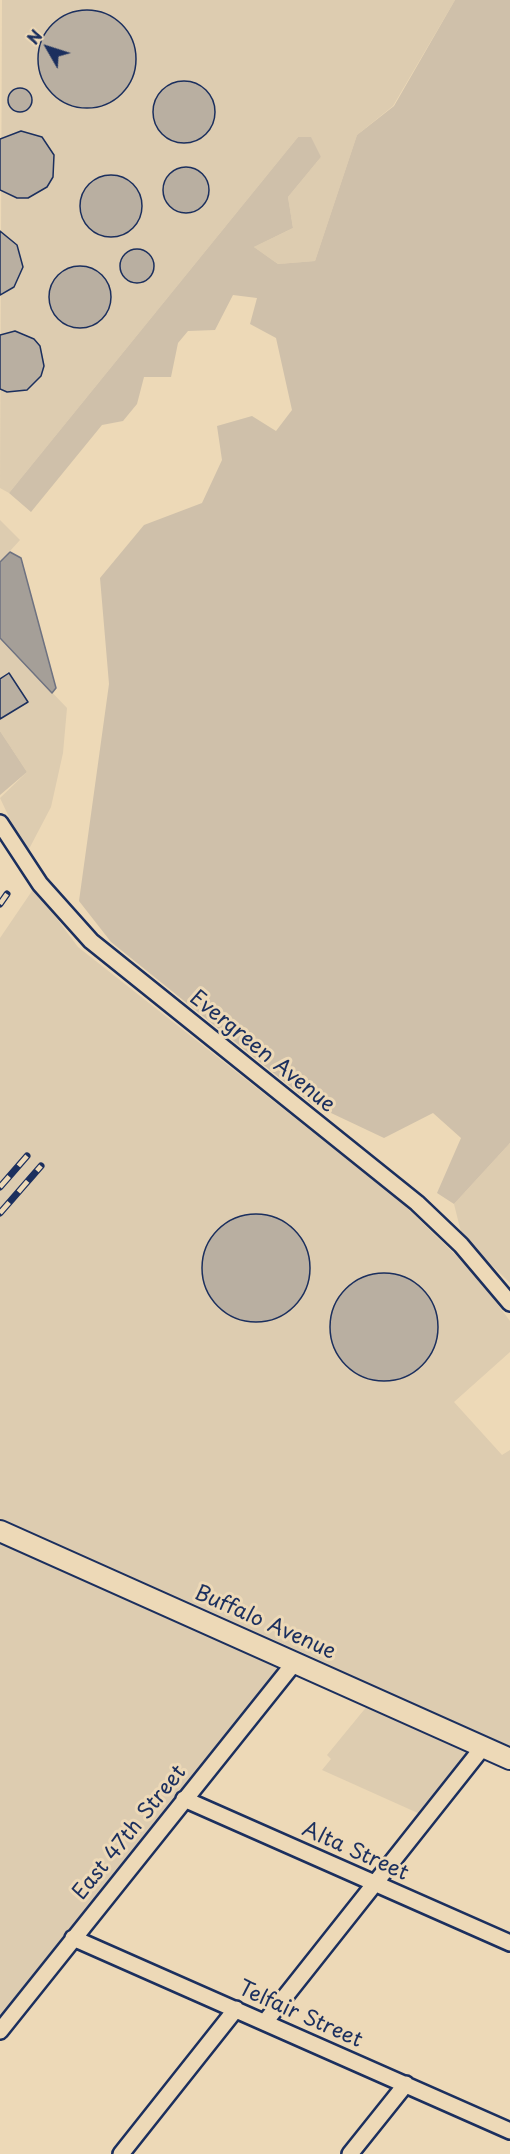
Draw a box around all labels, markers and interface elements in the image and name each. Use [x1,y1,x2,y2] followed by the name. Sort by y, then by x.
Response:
[18,18,78,78] north arrow
[21,24,47,49] text: N
[184,986,340,1118] street label: Evergreen Avenue
[191,1581,339,1665] street label: Buffalo Avenue
[68,1761,192,1905] street label: East 47th Street
[298,1817,412,1887] street label: Alta Street
[234,1976,366,2054] street label: Telfair Street

